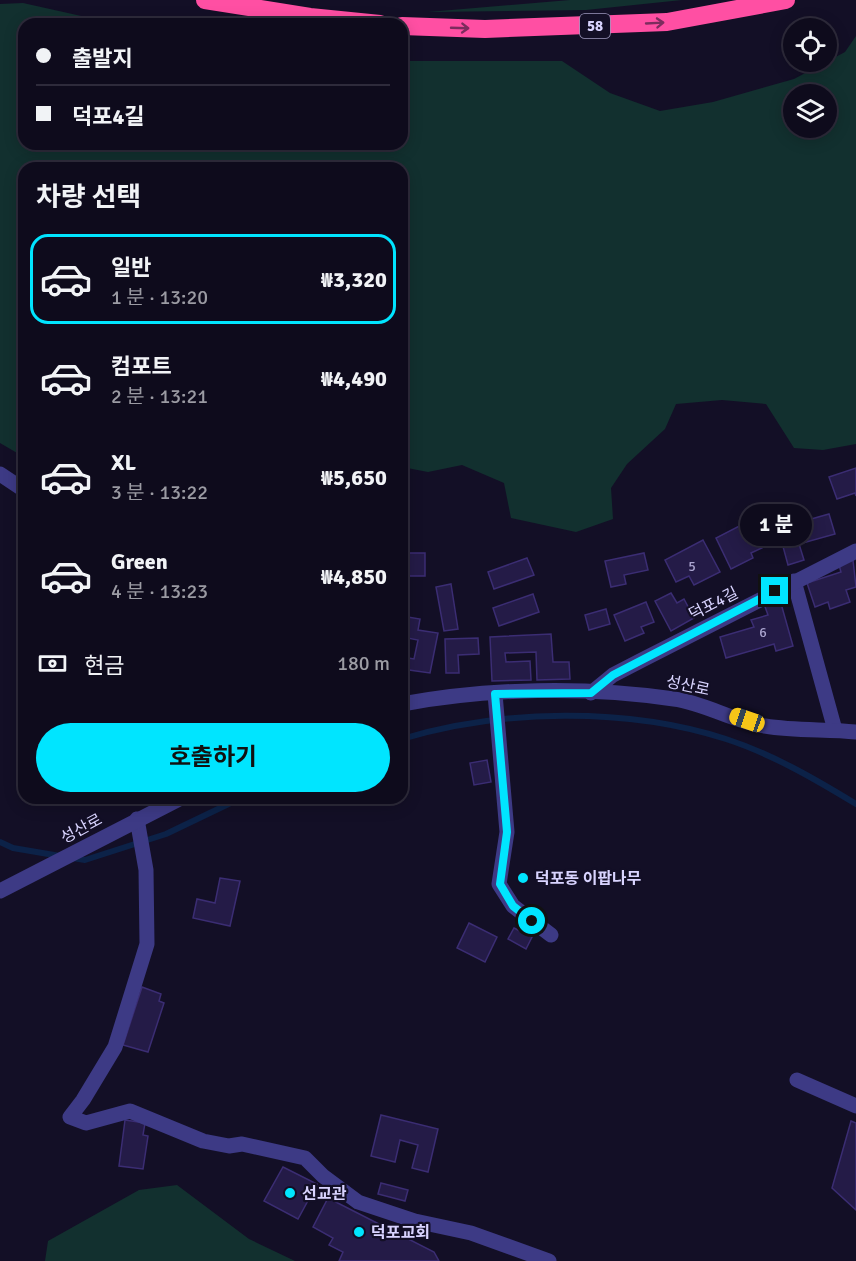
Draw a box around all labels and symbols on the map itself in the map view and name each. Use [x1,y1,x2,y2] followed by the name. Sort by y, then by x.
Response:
[580,14,610,38] road number: 58
[645,17,665,28] one-way arrow
[450,22,470,34] one-way arrow
[739,504,811,546] callout: 1 분
[688,558,696,575] house number: 5
[761,577,788,604] route end
[685,583,742,625] street label: 덕포4길
[759,624,767,641] house number: 6
[664,672,712,700] street label: 성산로
[727,706,767,734] car
[57,810,106,848] street label: 성산로
[535,869,642,889] place label: 덕포동 이팝나무
[516,871,530,885] marker: 덕포동 이팝나무
[518,907,545,934] route start
[302,1184,346,1204] place label: 선교관
[283,1186,297,1200] marker: 선교관
[371,1223,430,1243] place label: 덕포교회
[352,1225,366,1239] marker: 덕포교회

